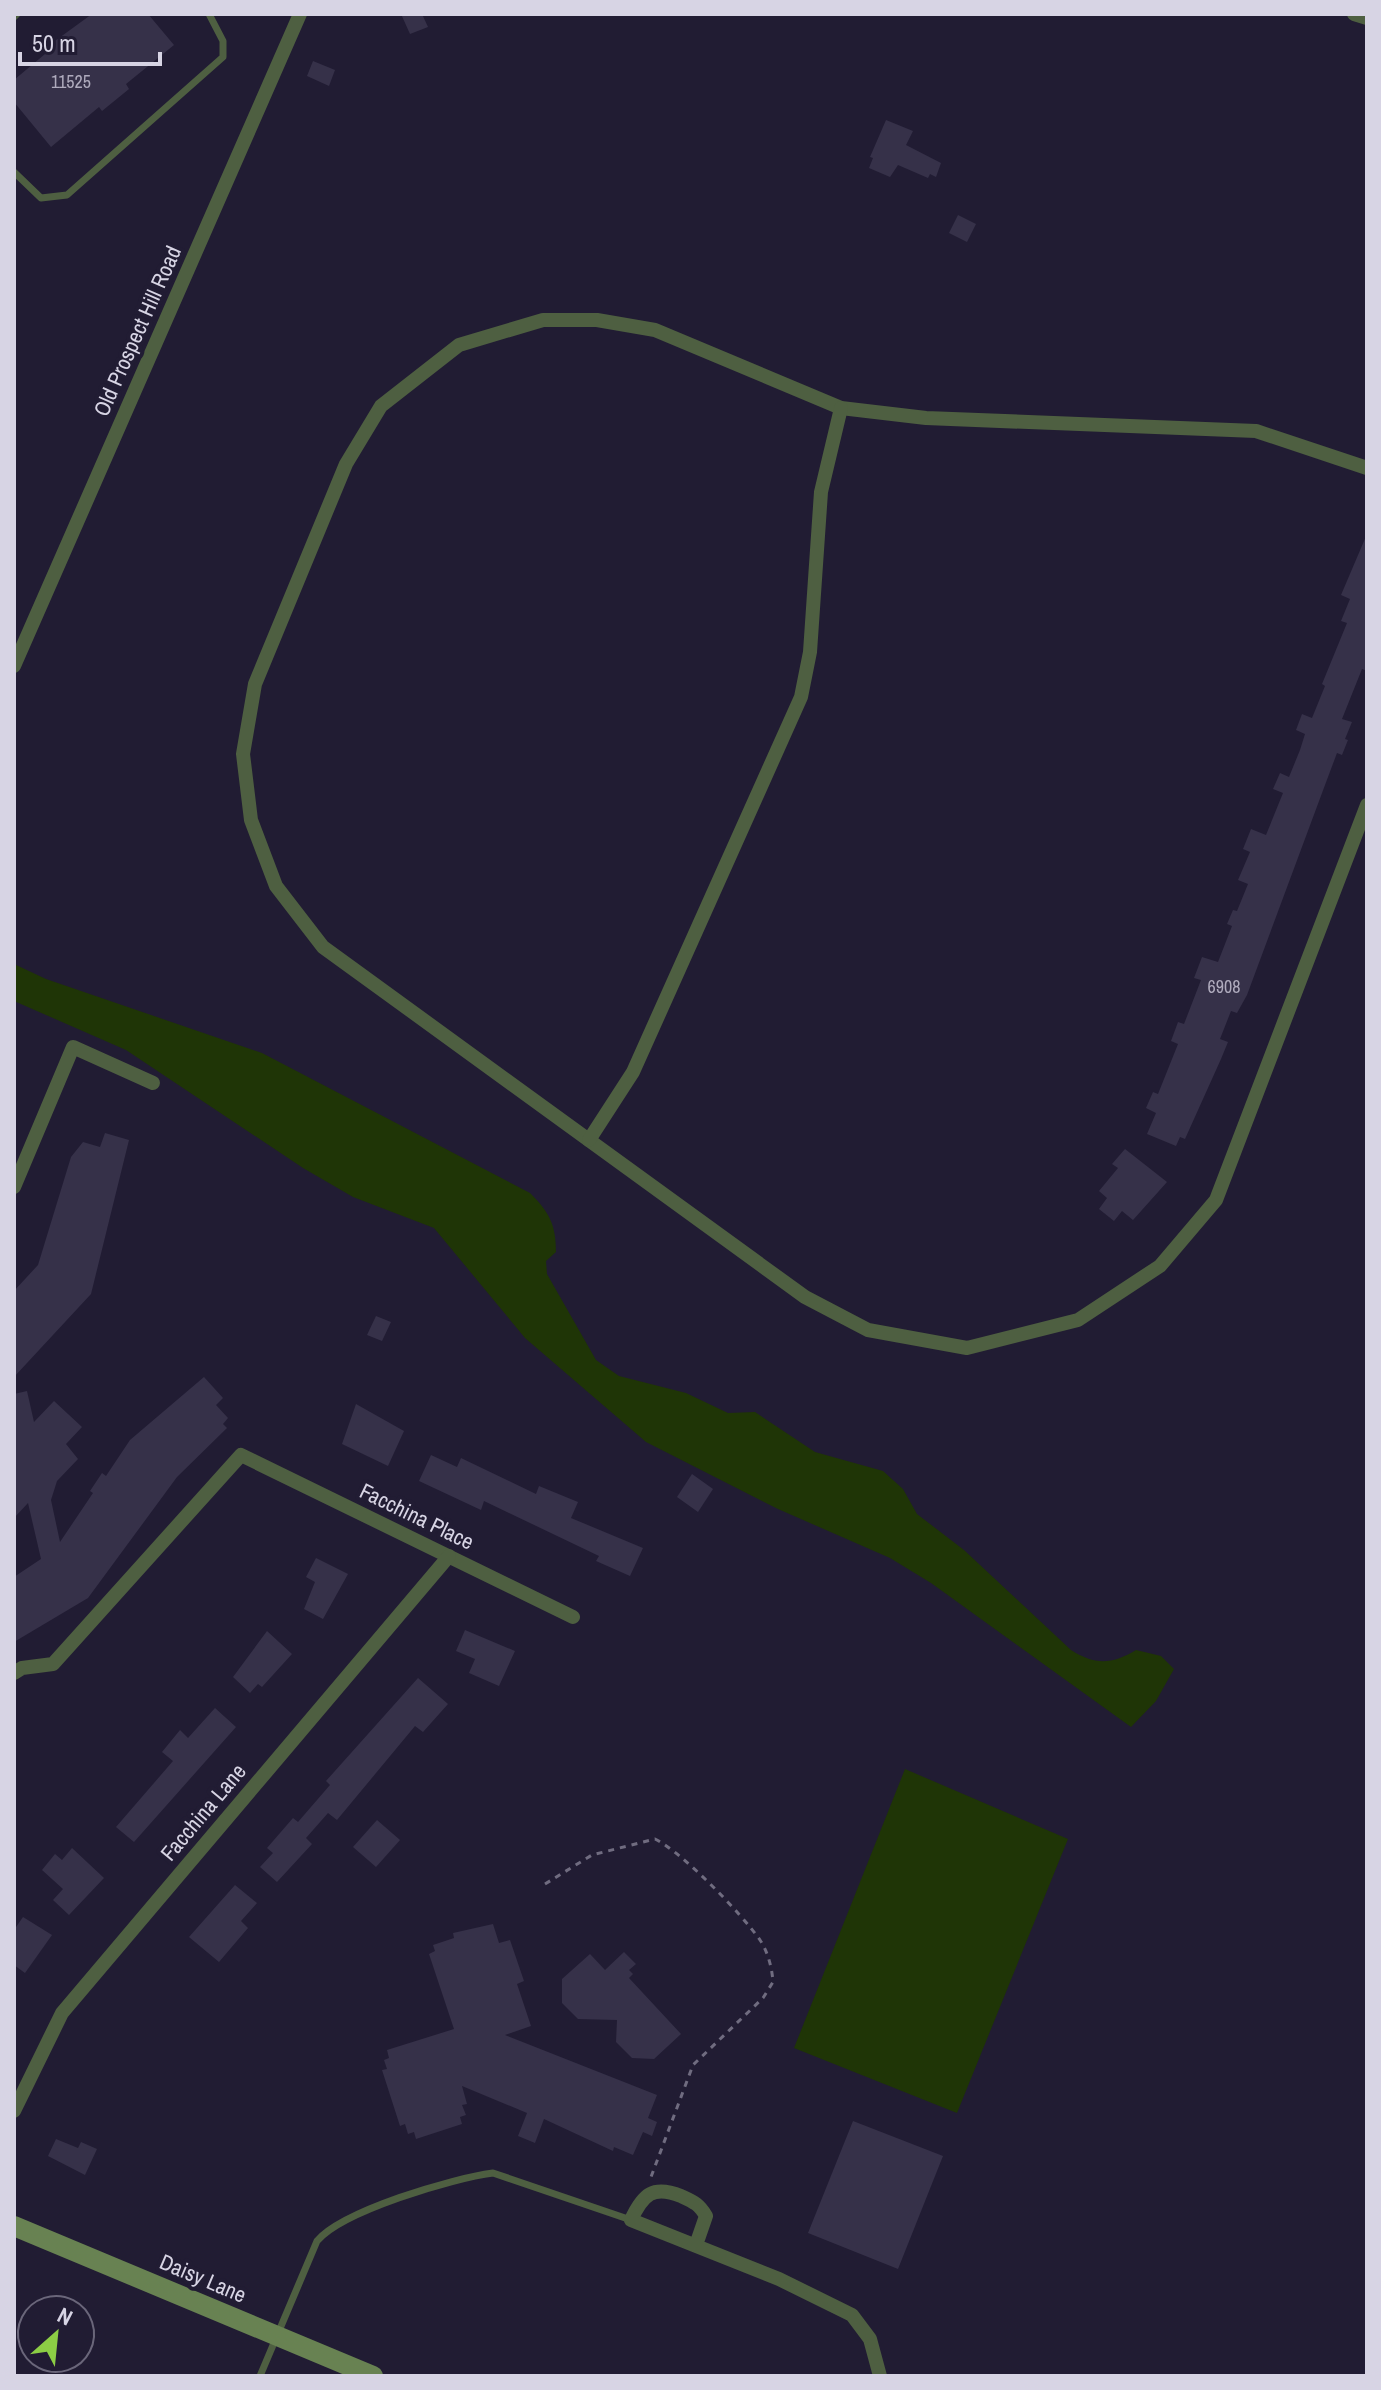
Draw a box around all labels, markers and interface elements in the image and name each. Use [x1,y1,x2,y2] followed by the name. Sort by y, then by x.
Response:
[20,16,160,66] scale bar
[32,27,76,59] text: 50 m
[51,69,91,94] house number: 11525
[86,241,188,421] street label: Old Prospect Hill Road
[1208,974,1240,999] house number: 6908
[355,1475,479,1557] street label: Facchina Place
[153,1757,253,1867] street label: Facchina Lane
[155,2246,251,2310] street label: Daisy Lane
[16,2294,96,2374] north arrow
[52,2300,78,2333] text: N

